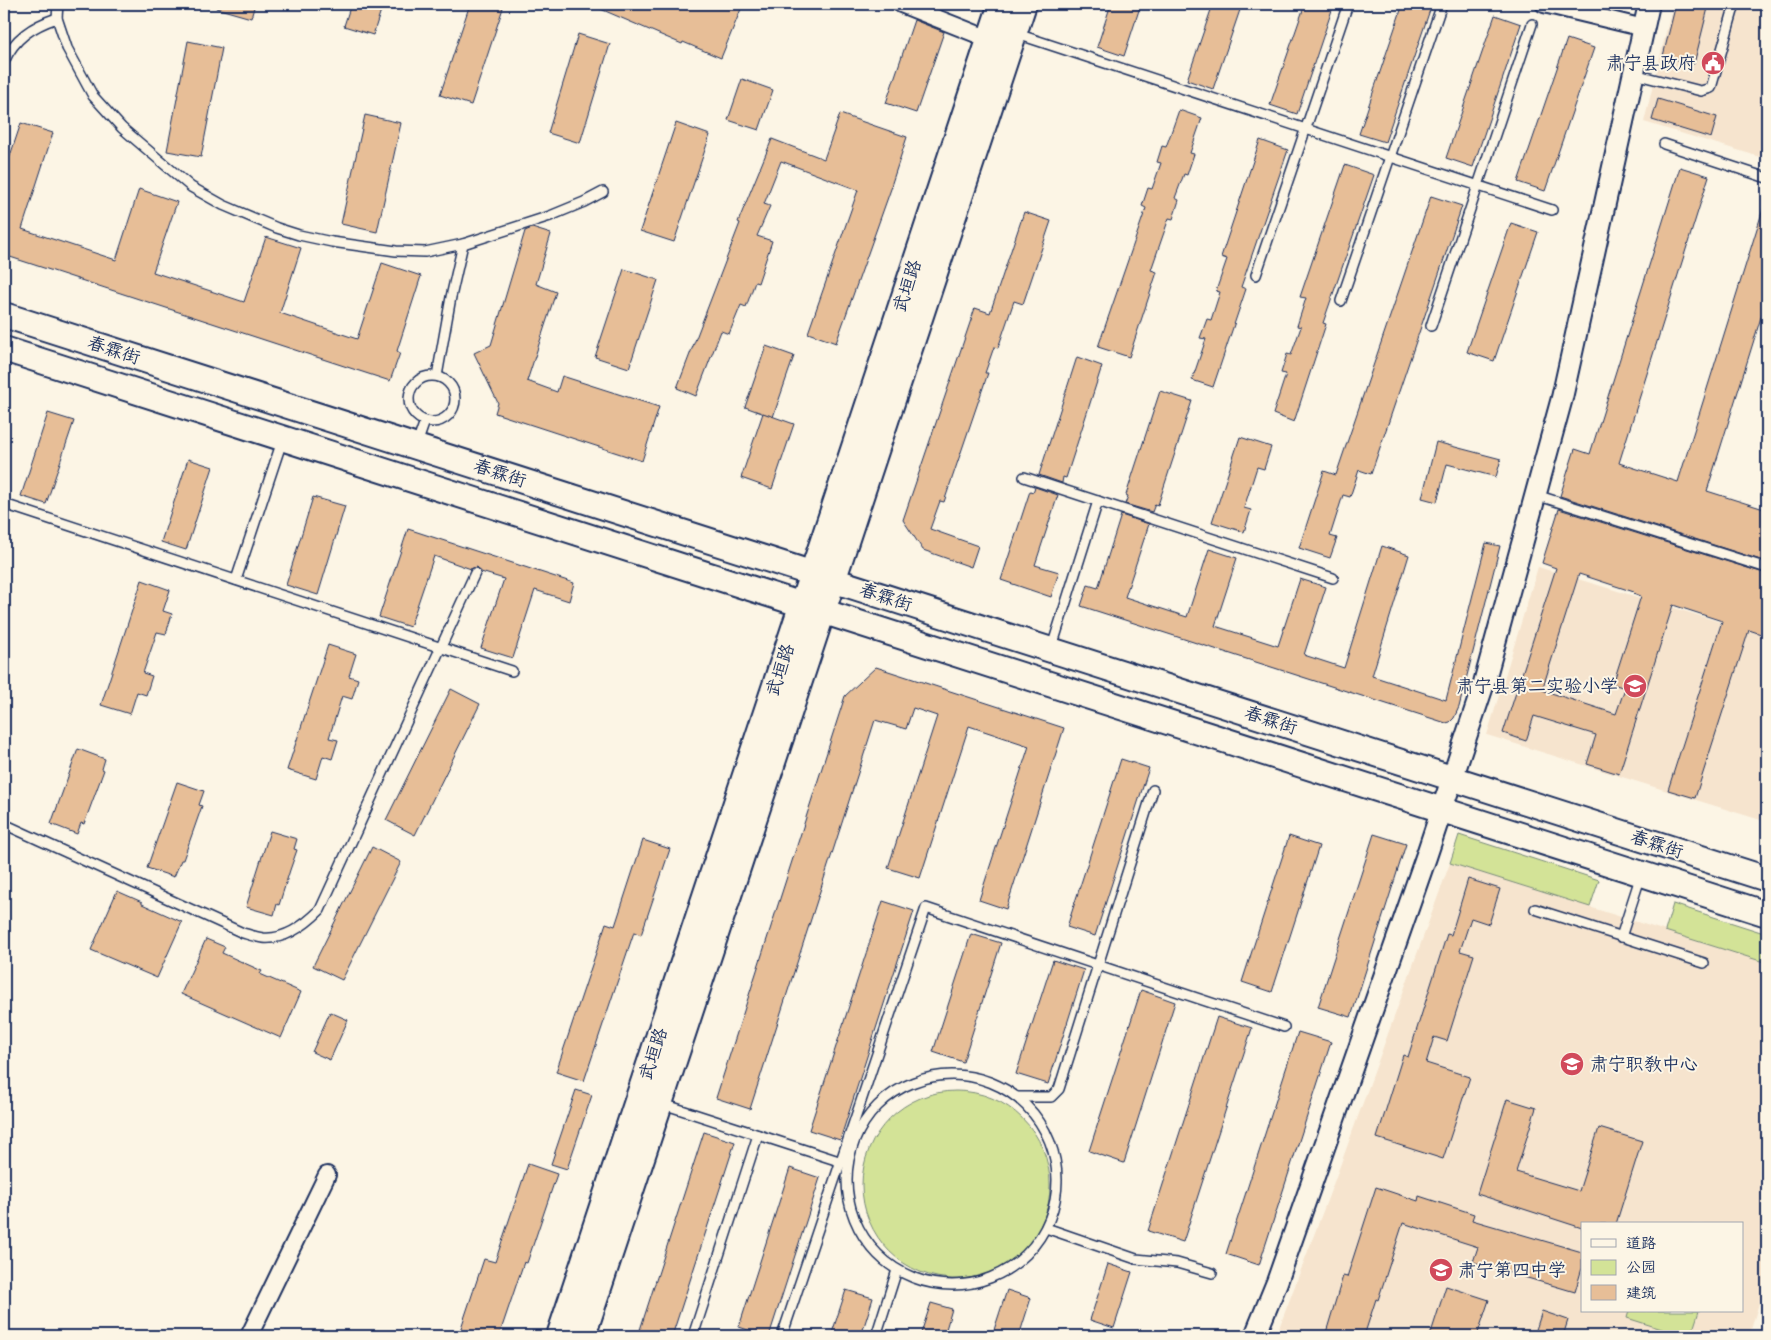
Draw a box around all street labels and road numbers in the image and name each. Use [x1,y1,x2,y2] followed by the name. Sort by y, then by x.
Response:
[889,257,926,315] street label: 武垣路
[85,332,143,369] street label: 春霖街
[471,455,529,492] street label: 春霖街
[857,579,915,616] street label: 春霖街
[762,641,799,699] street label: 武垣路
[1242,702,1300,739] street label: 春霖街
[1628,826,1686,863] street label: 春霖街
[635,1025,672,1083] street label: 武垣路

